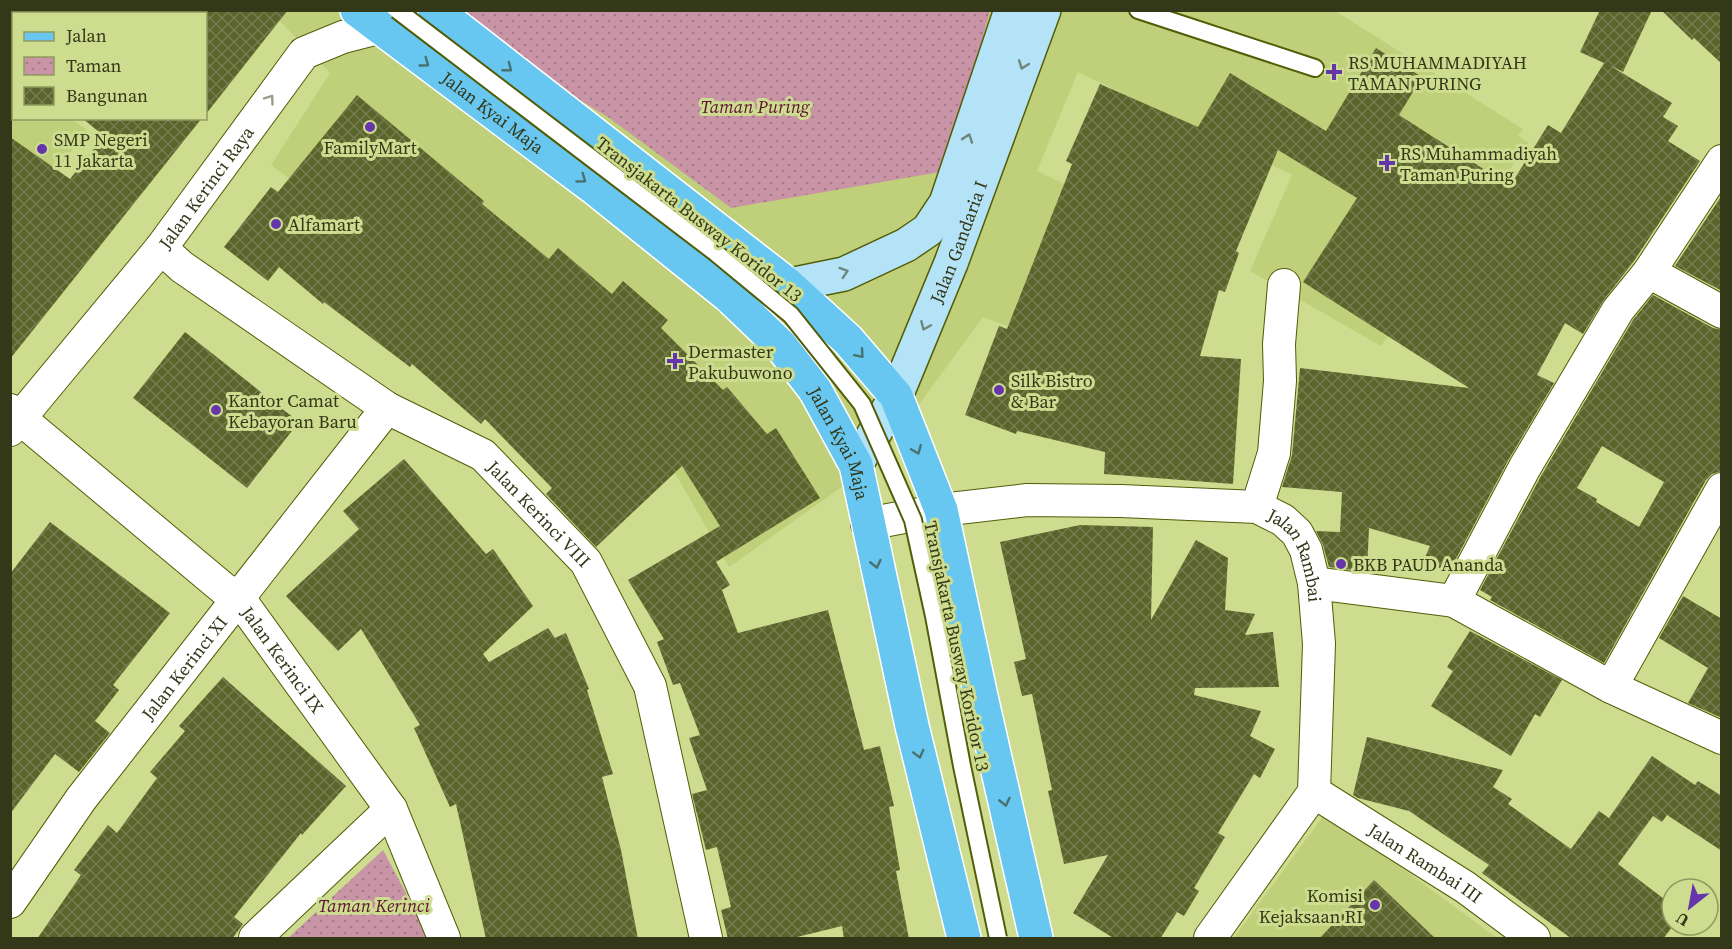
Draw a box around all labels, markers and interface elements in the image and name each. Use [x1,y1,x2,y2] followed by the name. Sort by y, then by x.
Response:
[12,12,207,120] legend
[65,23,107,48] text: Jalan
[1348,50,1527,96] place label: RS MUHAMMADIYAH TAMAN PURING
[66,53,121,78] text: Taman
[419,56,430,67] one-way arrow
[1018,59,1031,70] one-way arrow
[502,61,513,72] one-way arrow
[1325,63,1343,81] marker: RS MUHAMMADIYAH TAMAN PURING
[436,65,550,159] street label: Jalan Kyai Maja
[66,83,148,108] text: Bangunan
[700,94,811,119] park label: Taman Puring
[263,95,274,106] one-way arrow
[152,120,260,254] street label: Jalan Kerinci Raya
[363,120,377,134] marker: FamilyMart
[54,127,148,173] place label: SMP Negeri 11 Jakarta
[591,131,807,307] street label: Transjakarta Busway Koridor 13
[960,133,973,144] one-way arrow
[323,135,417,160] place label: FamilyMart
[1400,141,1557,187] place label: RS Muhammadiyah Taman Puring
[35,142,49,156] marker: SMP Negeri 11 Jakarta
[1378,154,1396,172] marker: RS Muhammadiyah Taman Puring
[575,172,586,183] one-way arrow
[923,177,993,308] street label: Jalan Gandaria I
[288,212,360,237] place label: Alfamart
[269,217,283,231] marker: Alfamart
[838,267,849,280] one-way arrow
[920,320,932,331] one-way arrow
[688,339,793,385] place label: Dermaster Pakubuwono
[853,347,864,358] one-way arrow
[666,352,684,370] marker: Dermaster Pakubuwono
[1011,368,1093,414] place label: Silk Bistro & Bar
[802,381,876,503] street label: Jalan Kyai Maja
[992,383,1006,397] marker: Silk Bistro & Bar
[228,388,357,434] place label: Kantor Camat Kebayoran Baru
[209,403,223,417] marker: Kantor Camat Kebayoran Baru
[910,444,923,455] one-way arrow
[481,454,597,572] street label: Jalan Kerinci VIII
[1263,501,1328,603] street label: Jalan Rambai
[918,519,996,773] street label: Transjakarta Busway Koridor 13
[1353,552,1504,577] place label: BKB PAUD Ananda
[1334,557,1348,571] marker: BKB PAUD Ananda
[869,558,882,568] one-way arrow
[235,600,330,718] street label: Jalan Kerinci IX
[134,610,233,726] street label: Jalan Kerinci XI
[912,749,925,759] one-way arrow
[997,797,1010,807] one-way arrow
[1363,816,1488,908] street label: Jalan Rambai III
[1660,877,1720,937] north arrow
[1259,883,1363,929] place label: Komisi Kejaksaan RI
[318,893,430,918] park label: Taman Kerinci
[1368,898,1382,912] marker: Komisi Kejaksaan RI
[1671,907,1693,932] text: U

